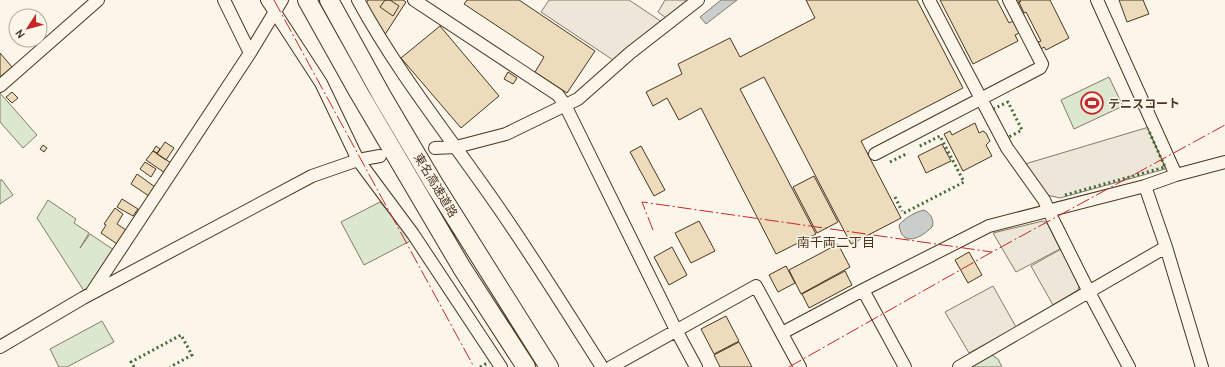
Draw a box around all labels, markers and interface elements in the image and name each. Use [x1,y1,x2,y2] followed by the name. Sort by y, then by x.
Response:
[8,8,48,48] north arrow
[12,27,28,41] text: N
[1079,90,1105,116] sports icon: テニスコート
[1108,96,1180,111] place label: テニスコート
[411,150,461,220] street label: 東名高速道路
[797,234,875,250] district label: 南千両二丁目

